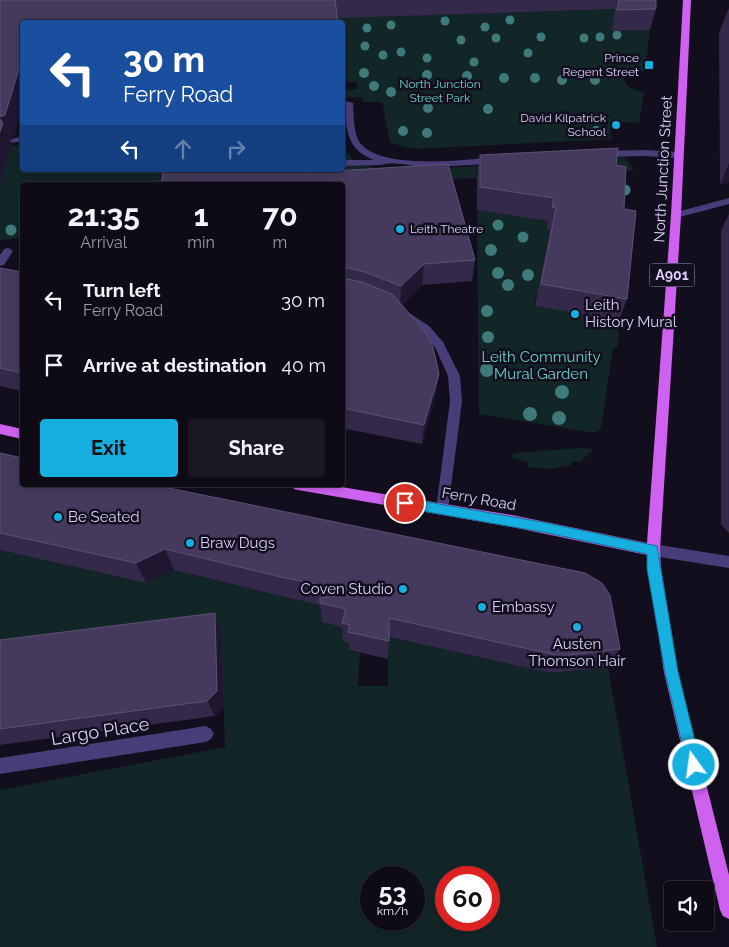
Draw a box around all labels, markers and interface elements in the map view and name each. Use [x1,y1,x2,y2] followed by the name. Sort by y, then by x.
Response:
[123,39,205,80] text: 30 m
[40,40,105,105] icon: left
[563,51,639,79] place label: Prince Regent Street
[643,59,655,71] marker: Prince Regent Street
[399,77,481,105] park label: North Junction Street Park
[123,81,233,107] text: Ferry Road
[650,95,676,243] street label: North Junction Street
[520,111,607,139] place label: David Kilpatrick School
[610,119,622,131] marker: David Kilpatrick School
[116,135,144,163] icon: left
[169,135,197,163] icon: ahead
[222,135,250,163] icon: right
[67,198,140,233] text: 21:35
[194,198,209,233] text: 1
[262,198,298,233] text: 70
[410,222,483,236] place label: Leith Theatre
[394,223,406,235] marker: Leith Theatre
[80,233,127,252] text: Arrival
[187,233,215,252] text: min
[273,233,287,252] text: m
[650,264,694,286] road number: A901
[83,279,160,301] text: Turn left
[40,286,68,314] icon: left
[281,289,325,311] text: 30 m
[585,296,678,331] place label: Leith History Mural
[83,301,163,320] text: Ferry Road
[569,308,581,320] marker: Leith History Mural
[481,348,601,383] park label: Leith Community Mural Garden
[40,351,68,379] icon: arrive
[83,354,267,376] text: Arrive at destination
[282,354,326,376] text: 40 m
[40,419,178,477] button: Exit
[188,419,325,477] button: Share
[384,482,426,524] pin
[440,484,518,514] street label: Ferry Road
[391,489,419,517] icon: arrive
[68,508,140,526] place label: Be Seated
[52,511,64,523] marker: Be Seated
[200,534,275,552] place label: Braw Dugs
[184,537,196,549] marker: Braw Dugs
[301,580,393,598] place label: Coven Studio
[397,583,409,595] marker: Coven Studio
[492,598,555,616] place label: Embassy
[476,601,488,613] marker: Embassy
[571,621,583,633] marker: Austen Thomson Hair
[528,635,626,670] place label: Austen Thomson Hair
[49,713,151,749] street label: Largo Place
[667,738,719,790] position arrow
[435,866,500,931] speed limit sign: 60
[379,877,406,907] text: 53
[664,881,714,931] map controls
[664,881,714,931] button: sound
[377,904,408,918] text: km/h

